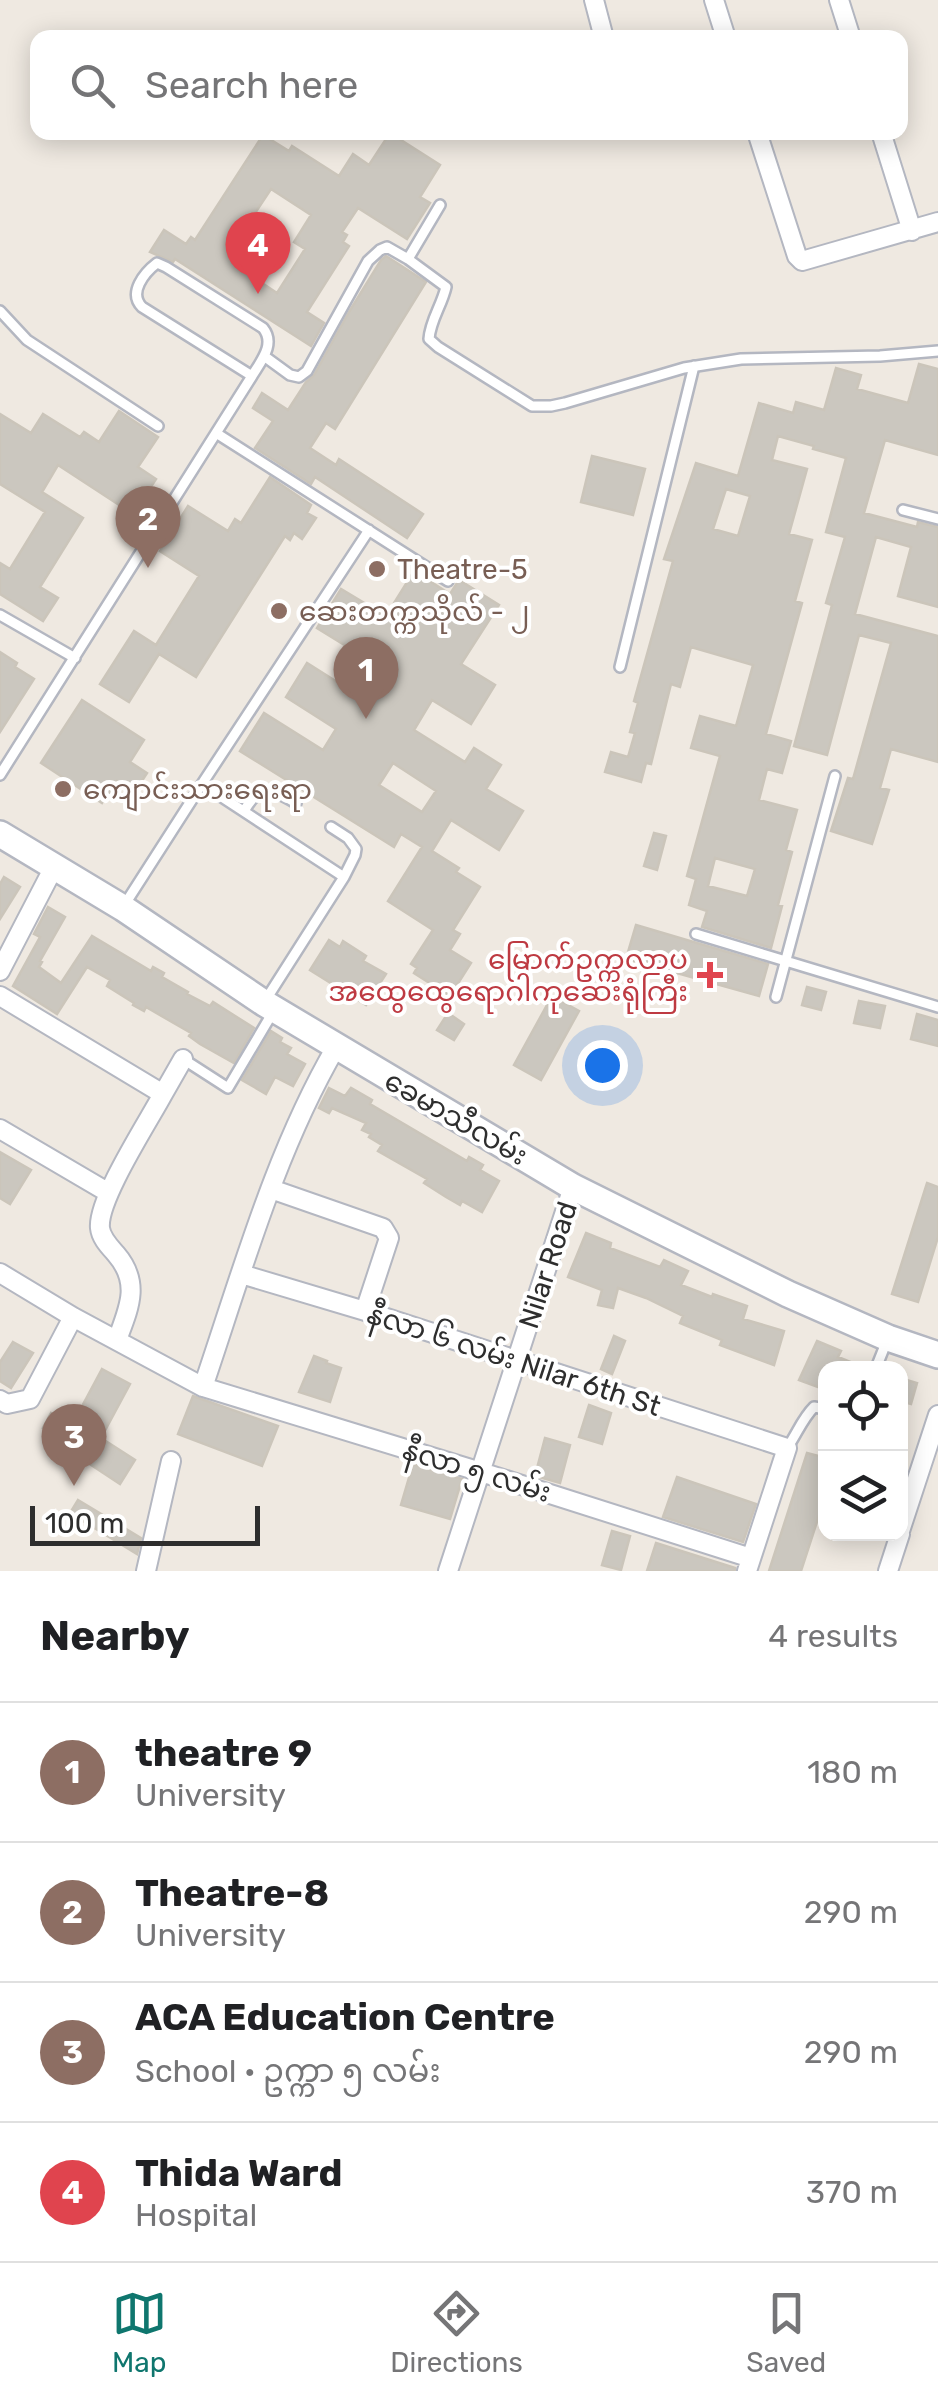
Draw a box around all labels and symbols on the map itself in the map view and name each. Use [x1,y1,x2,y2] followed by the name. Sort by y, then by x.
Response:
[226,212,290,294] pin: 4
[116,486,180,568] pin: 2
[397,553,528,586] place label: Theatre-5
[366,558,388,580] marker: Theatre-5
[299,593,530,634] place label: ဆေးတက္ကသိုလ် - ၂
[268,600,290,622] marker: ဆေးတက္ကသိုလ် - ၂
[334,636,398,719] pin: 1
[83,771,312,812] place label: ကျောင်းသားရေးရာ
[52,778,74,800] marker: ကျောင်းသားရေးရာ
[328,941,688,1014] place label: မြောက်ဥက္ကလာပ အထွေထွေရောဂါကုဆေးရုံကြီး
[697,962,723,988] marker: မြောက်ဥက္ကလာပ အထွေထွေရောဂါကုဆေးရုံကြီး
[577,1040,628,1091] your location
[379,1062,534,1172] street label: ခေမာသီလမ်း
[512,1197,584,1333] street label: Nilar Road
[361,1295,666,1429] street label: နီလာ ၆ လမ်း Nilar 6th St
[42,1404,106,1486] pin: 3
[397,1431,556,1515] street label: နီလာ ၅ လမ်း
[30,1501,260,1546] scale bar

